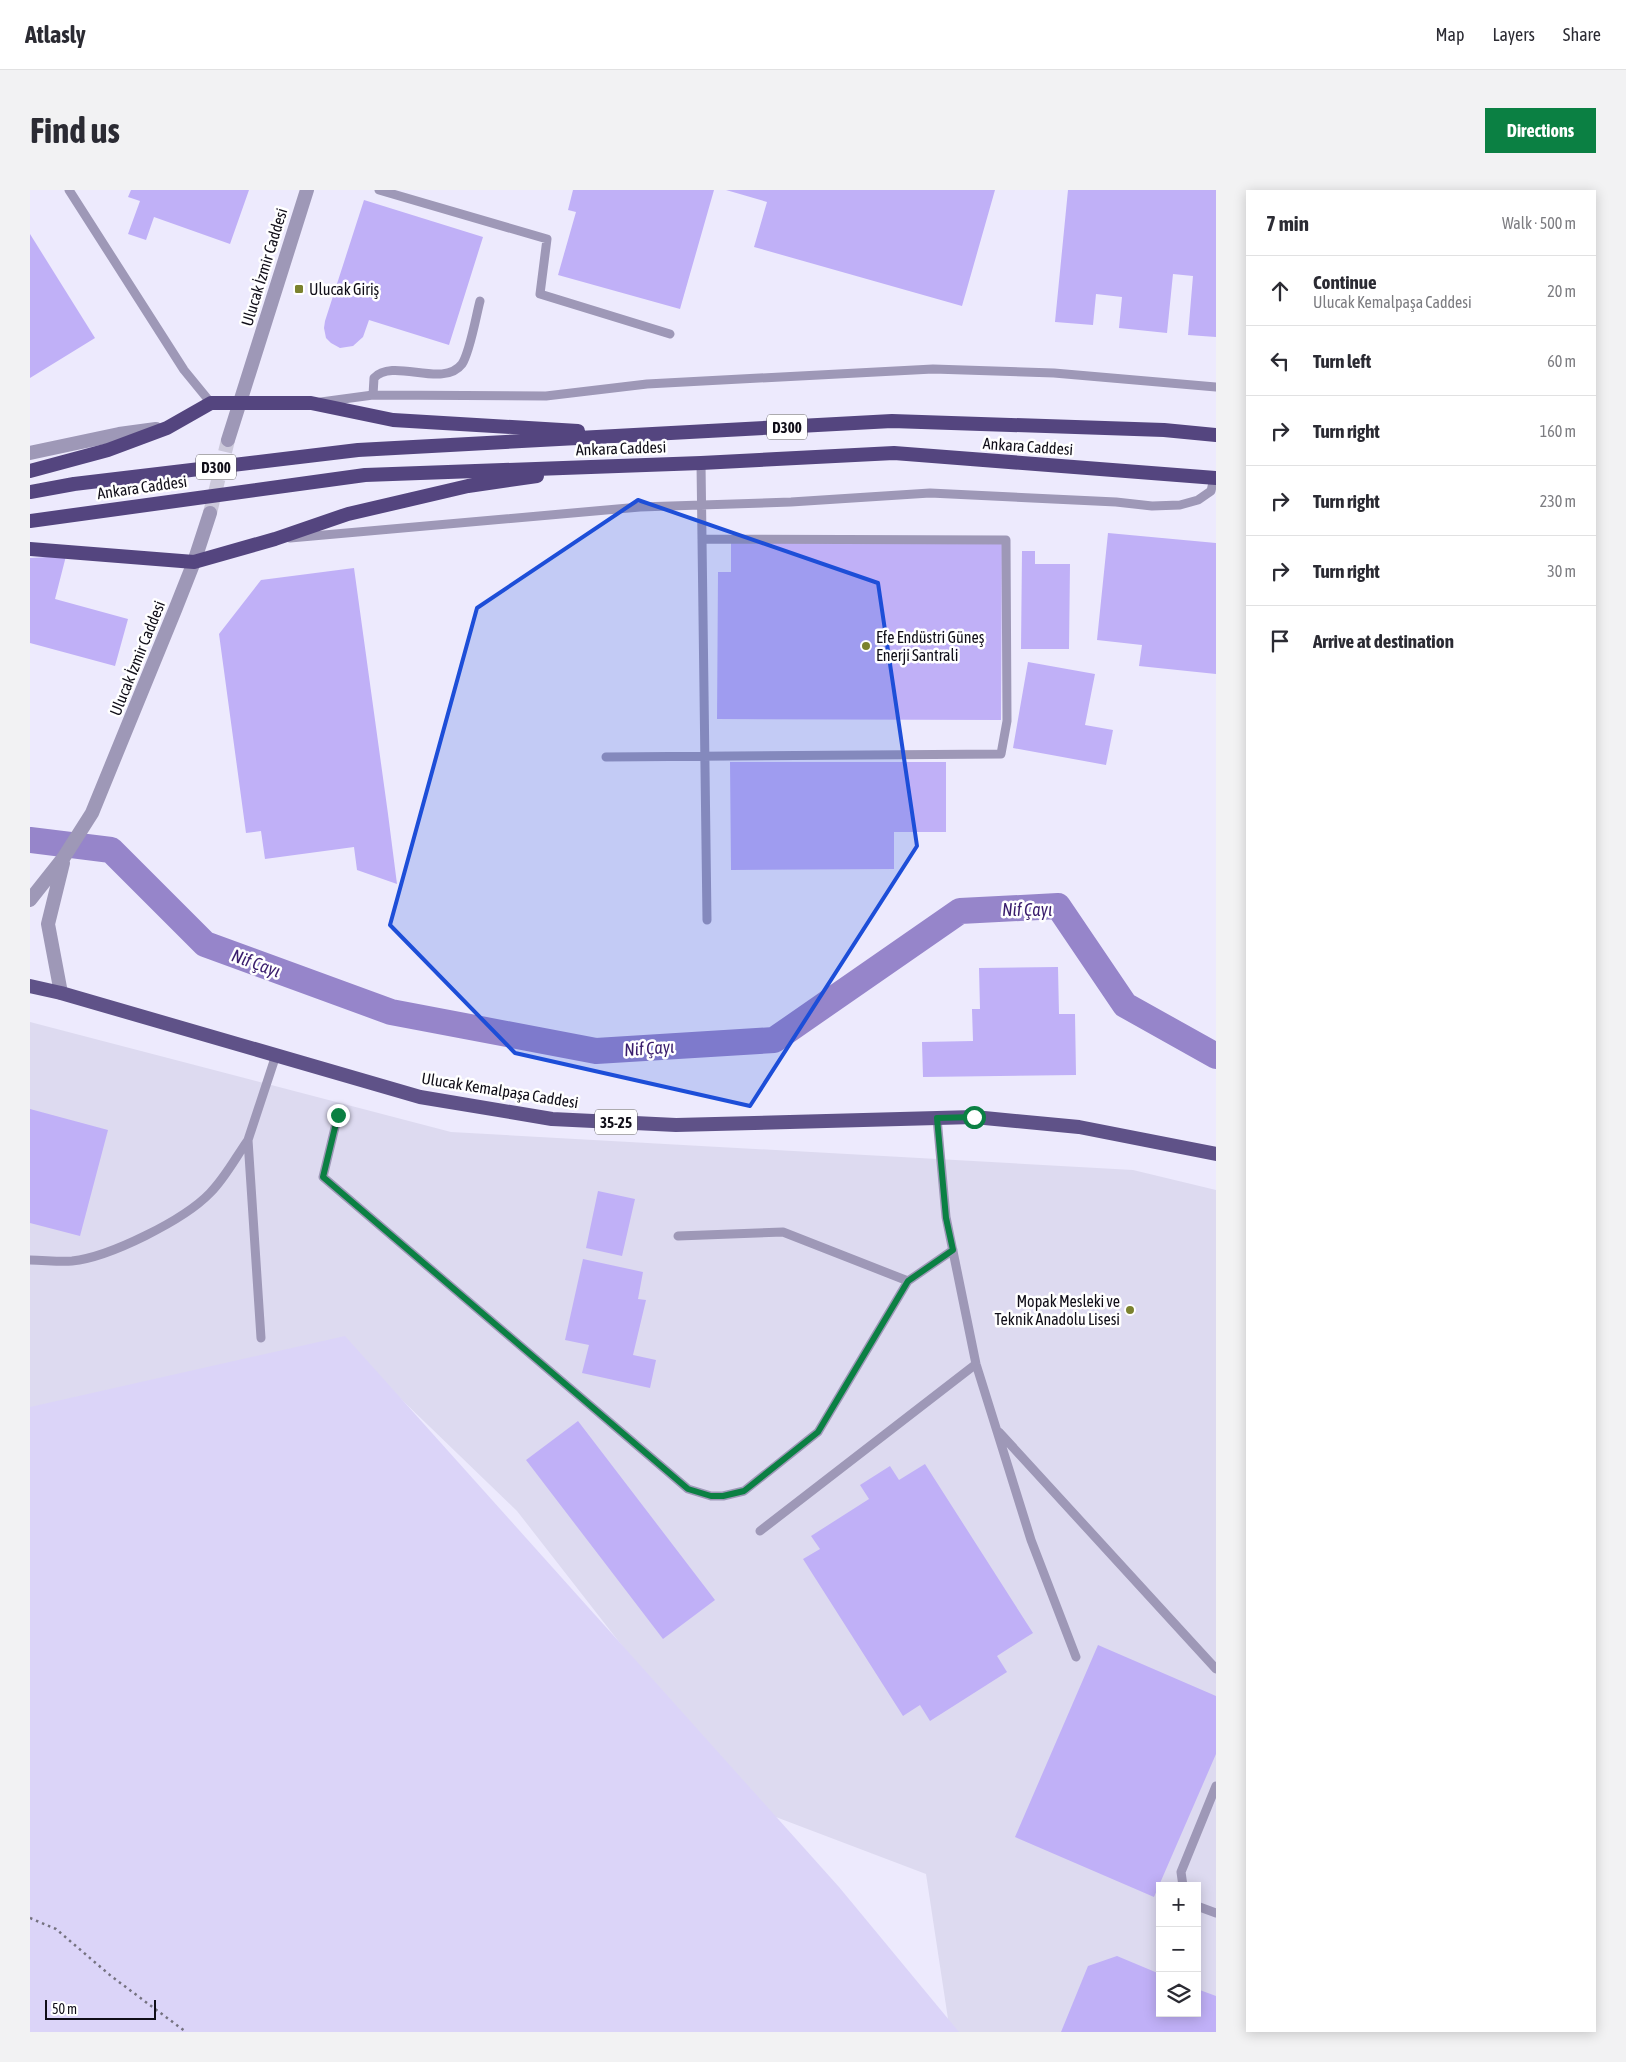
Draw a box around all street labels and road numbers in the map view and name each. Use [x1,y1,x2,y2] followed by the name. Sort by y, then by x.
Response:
[238,206,290,328] street label: Ulucak İzmir Caddesi
[767,414,807,440] road number: D300
[982,434,1074,458] street label: Ankara Caddesi
[575,437,667,459] street label: Ankara Caddesi
[196,454,236,480] road number: D300
[96,472,188,502] street label: Ankara Caddesi
[106,598,168,718] street label: Ulucak İzmir Caddesi
[420,1069,580,1112] street label: Ulucak Kemalpaşa Caddesi
[595,1110,637,1134] road number: 35-25

